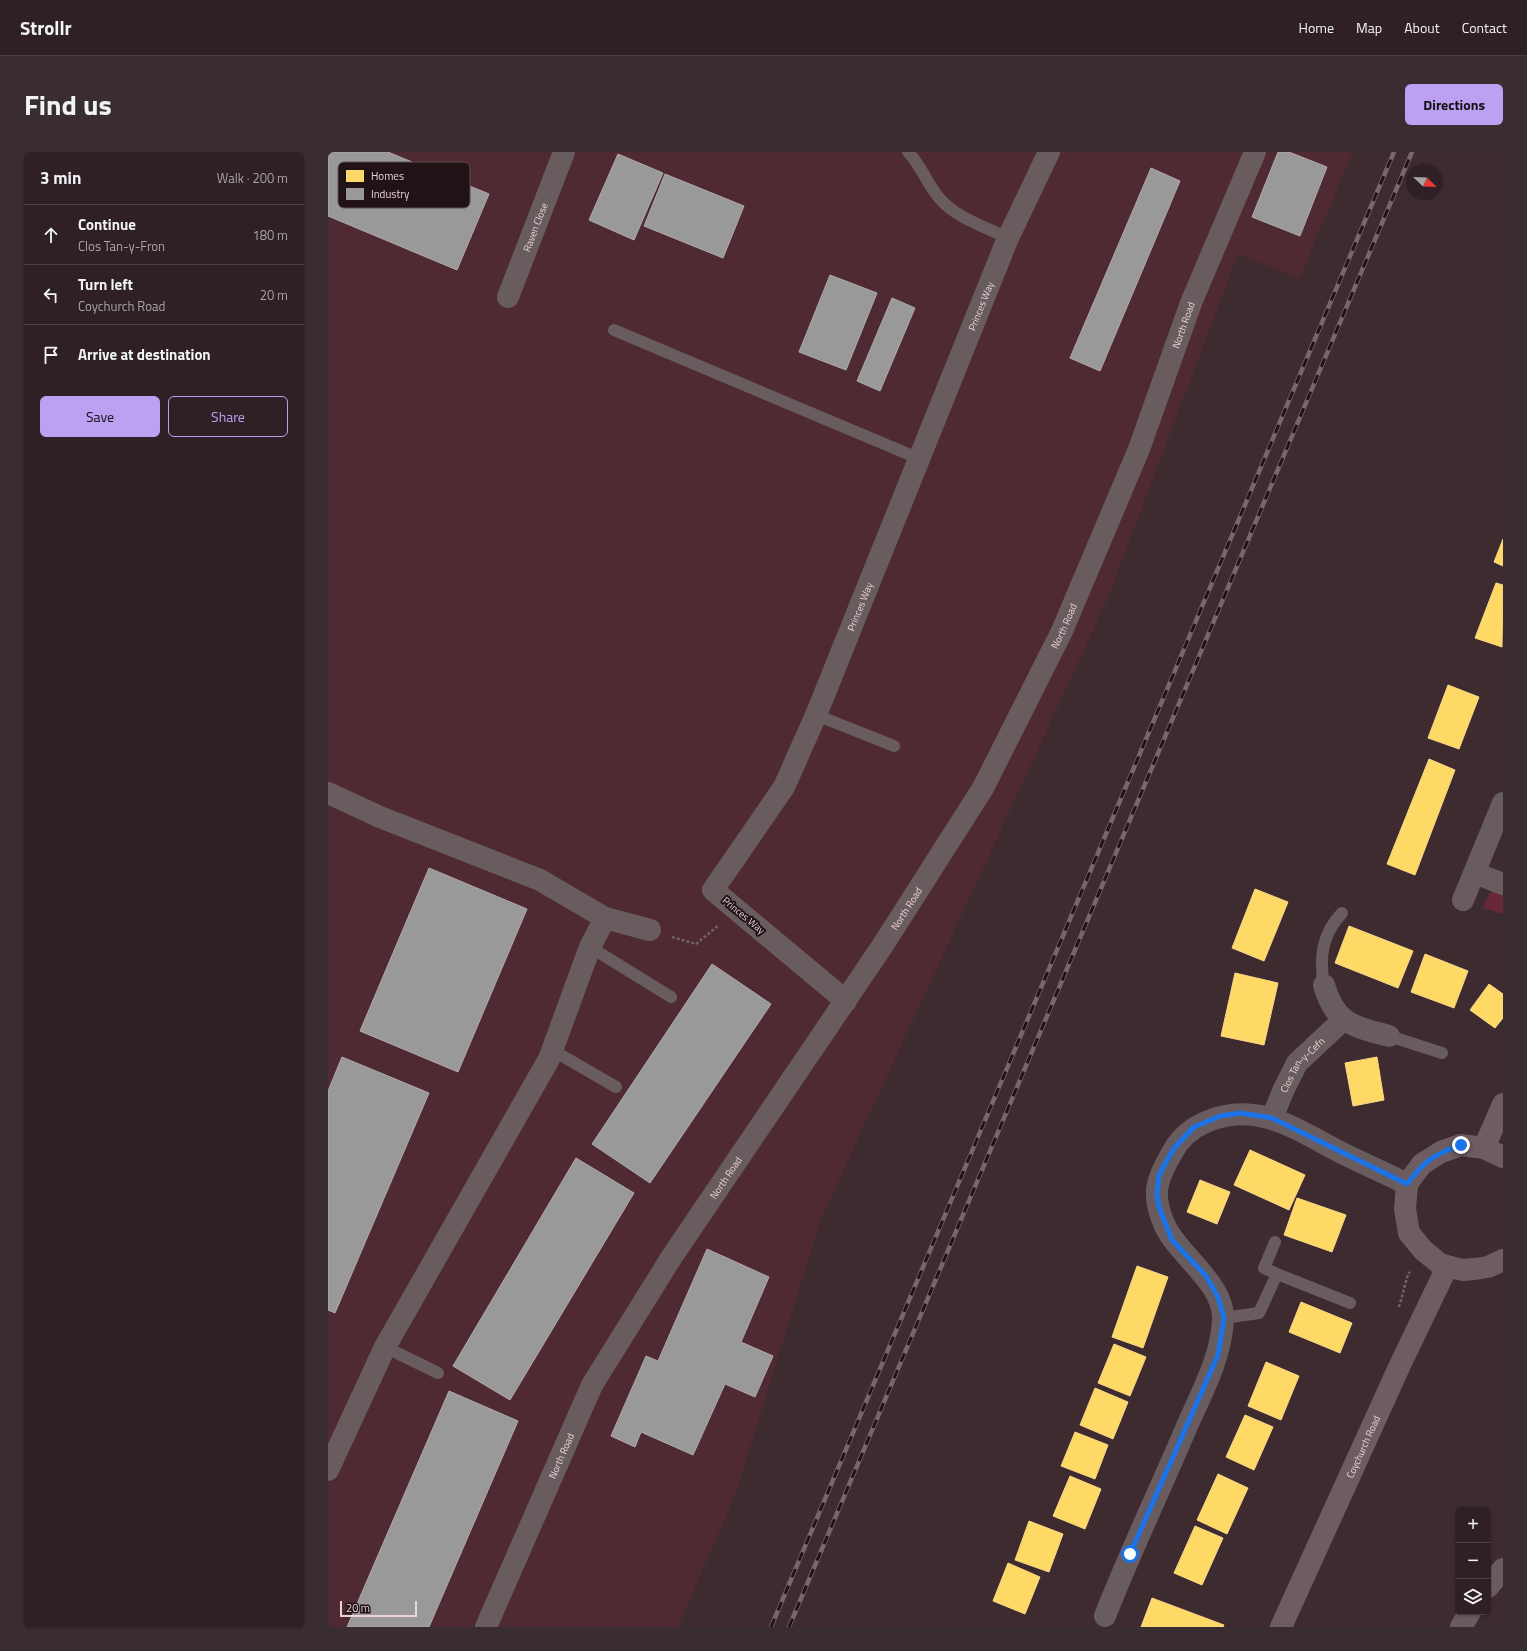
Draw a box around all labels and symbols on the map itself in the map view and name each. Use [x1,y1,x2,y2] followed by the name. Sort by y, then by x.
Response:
[338,162,470,208] legend
[1407,164,1443,200] north arrow
[371,168,404,184] text: Homes
[371,186,410,202] text: Industry
[519,201,552,254] street label: Raven Close
[964,279,998,333] street label: Princes Way
[1168,300,1199,350] street label: North Road
[843,580,877,634] street label: Princes Way
[1047,601,1081,651] street label: North Road
[887,884,926,933] street label: North Road
[719,893,768,938] street label: Princes Way
[1276,1034,1328,1095] street label: Clos Tan-y-Cefn
[1452,1136,1470,1154] route end
[706,1154,746,1202] street label: North Road
[1343,1413,1384,1481] street label: Coychurch Road
[545,1431,578,1481] street label: North Road
[1121,1545,1139,1563] route start
[340,1599,417,1618] scale bar

